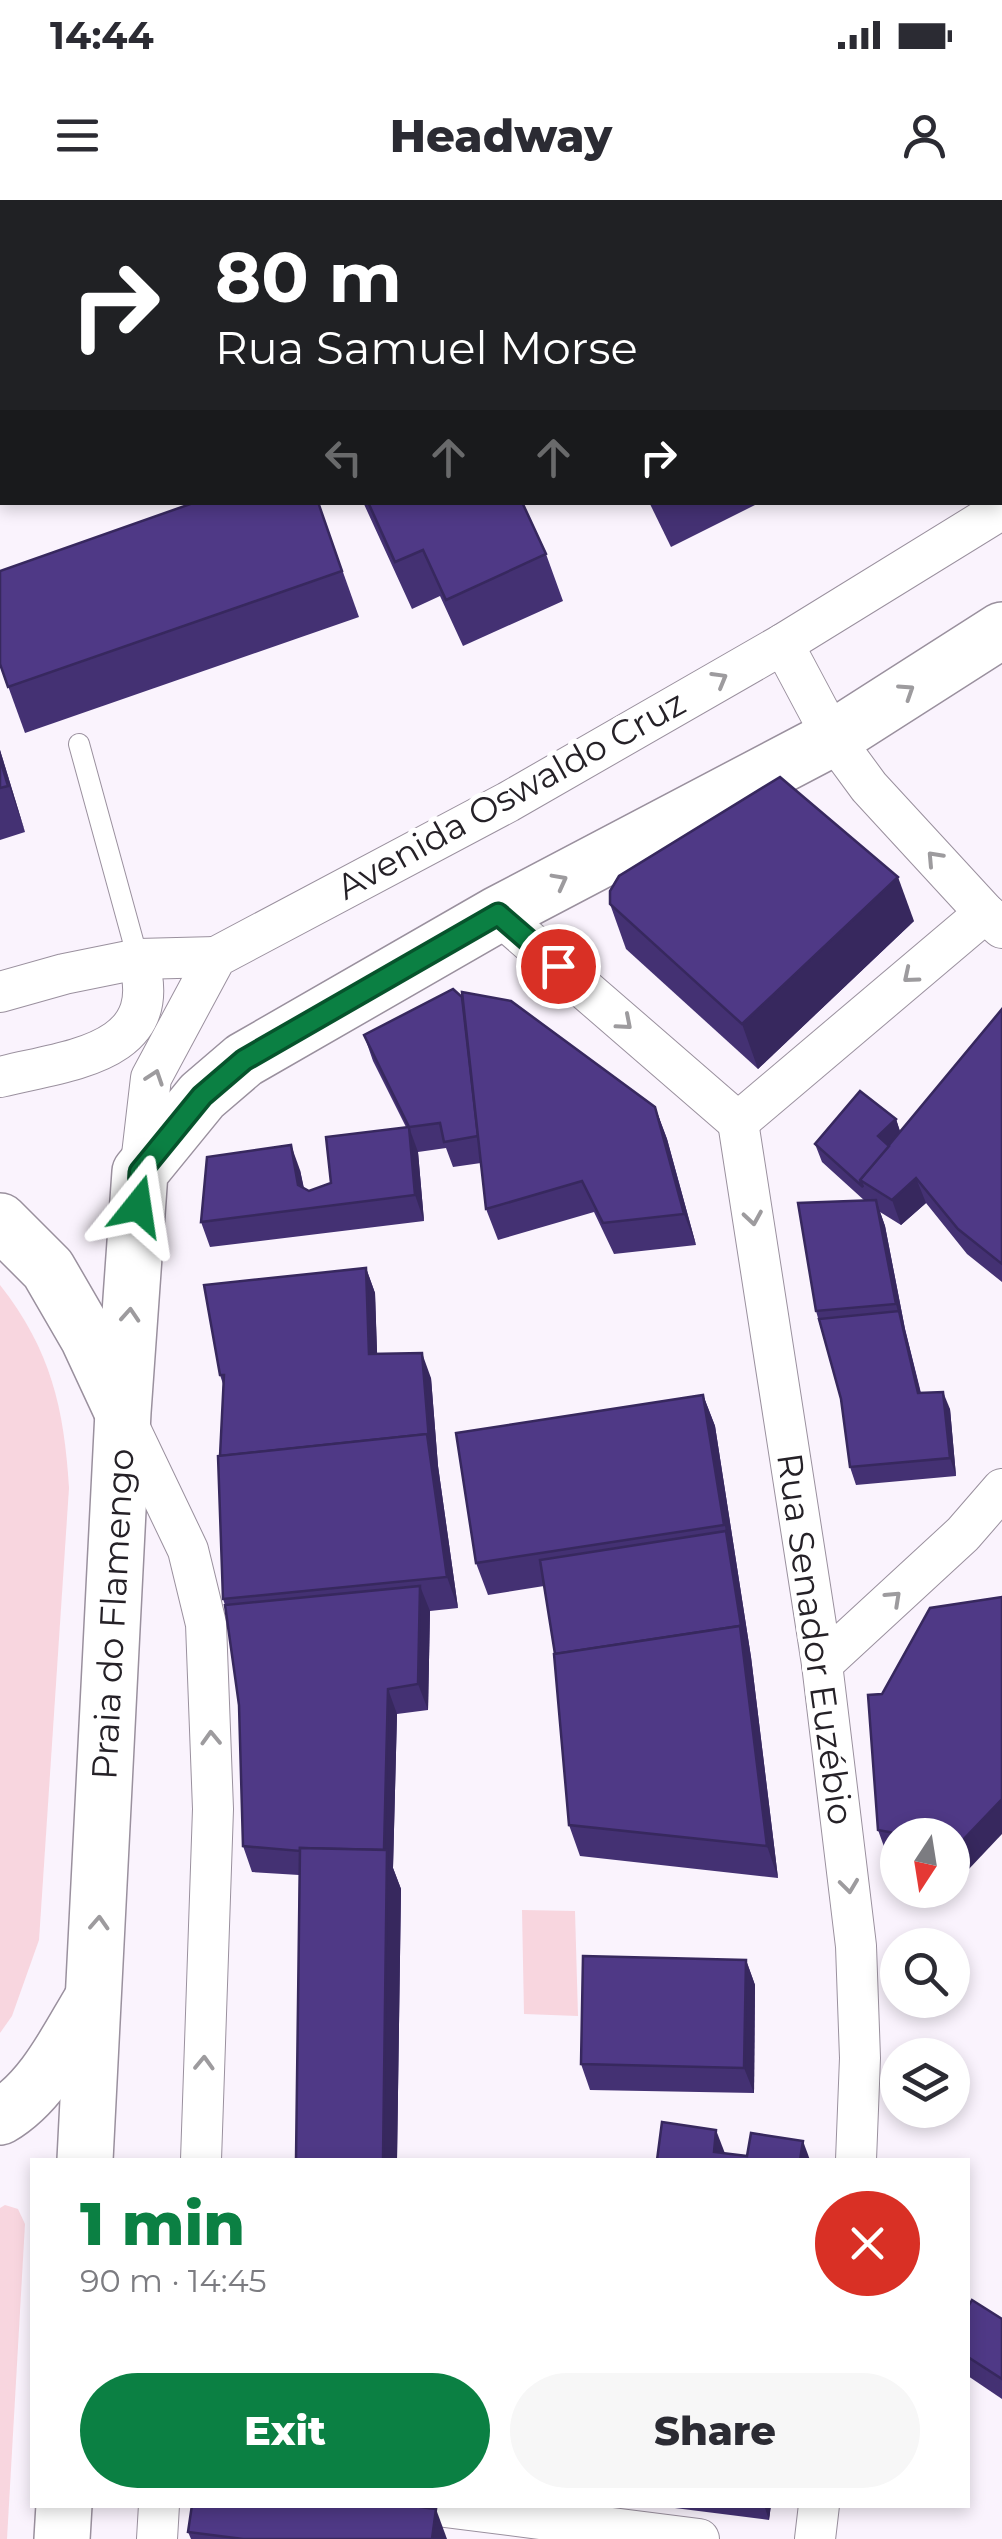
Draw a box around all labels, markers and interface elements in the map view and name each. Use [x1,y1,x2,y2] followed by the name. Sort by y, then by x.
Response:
[50,12,154,59] text: 14:44
[50,108,105,163] icon: menu
[390,108,612,163] text: Headway
[897,108,952,163] icon: person
[215,234,402,320] text: 80 m
[50,240,180,370] icon: right
[215,320,638,375] text: Rua Samuel Morse
[316,430,371,485] icon: left
[421,430,476,485] icon: ahead
[526,430,581,485] icon: ahead
[631,430,686,485] icon: right
[709,672,727,692] one-way arrow
[329,681,692,908] street label: Avenida Oswaldo Cruz
[896,685,914,704] one-way arrow
[928,851,946,870] one-way arrow
[550,873,568,893] one-way arrow
[516,924,601,1009] pin
[531,939,586,994] icon: arrive
[904,964,922,982] one-way arrow
[613,1012,632,1030] one-way arrow
[144,1069,164,1086] one-way arrow
[86,1154,190,1258] position arrow
[742,1210,763,1226] one-way arrow
[118,1306,140,1322] one-way arrow
[82,1447,143,1781] street label: Praia do Flamengo
[768,1450,863,1828] street label: Rua Senador Euzébio
[882,1591,901,1609] one-way arrow
[200,1729,221,1745] one-way arrow
[880,1818,970,1908] north arrow
[880,1818,970,2128] map controls
[838,1879,859,1895] one-way arrow
[88,1914,109,1930] one-way arrow
[880,1928,970,2018] button: search
[880,2038,970,2128] button: layers
[194,2054,215,2070] one-way arrow
[80,2187,245,2260] text: 1 min
[815,2191,920,2296] button: close
[80,2261,267,2300] text: 90 m · 14:45
[80,2373,490,2488] button: Exit
[510,2373,920,2488] button: Share

